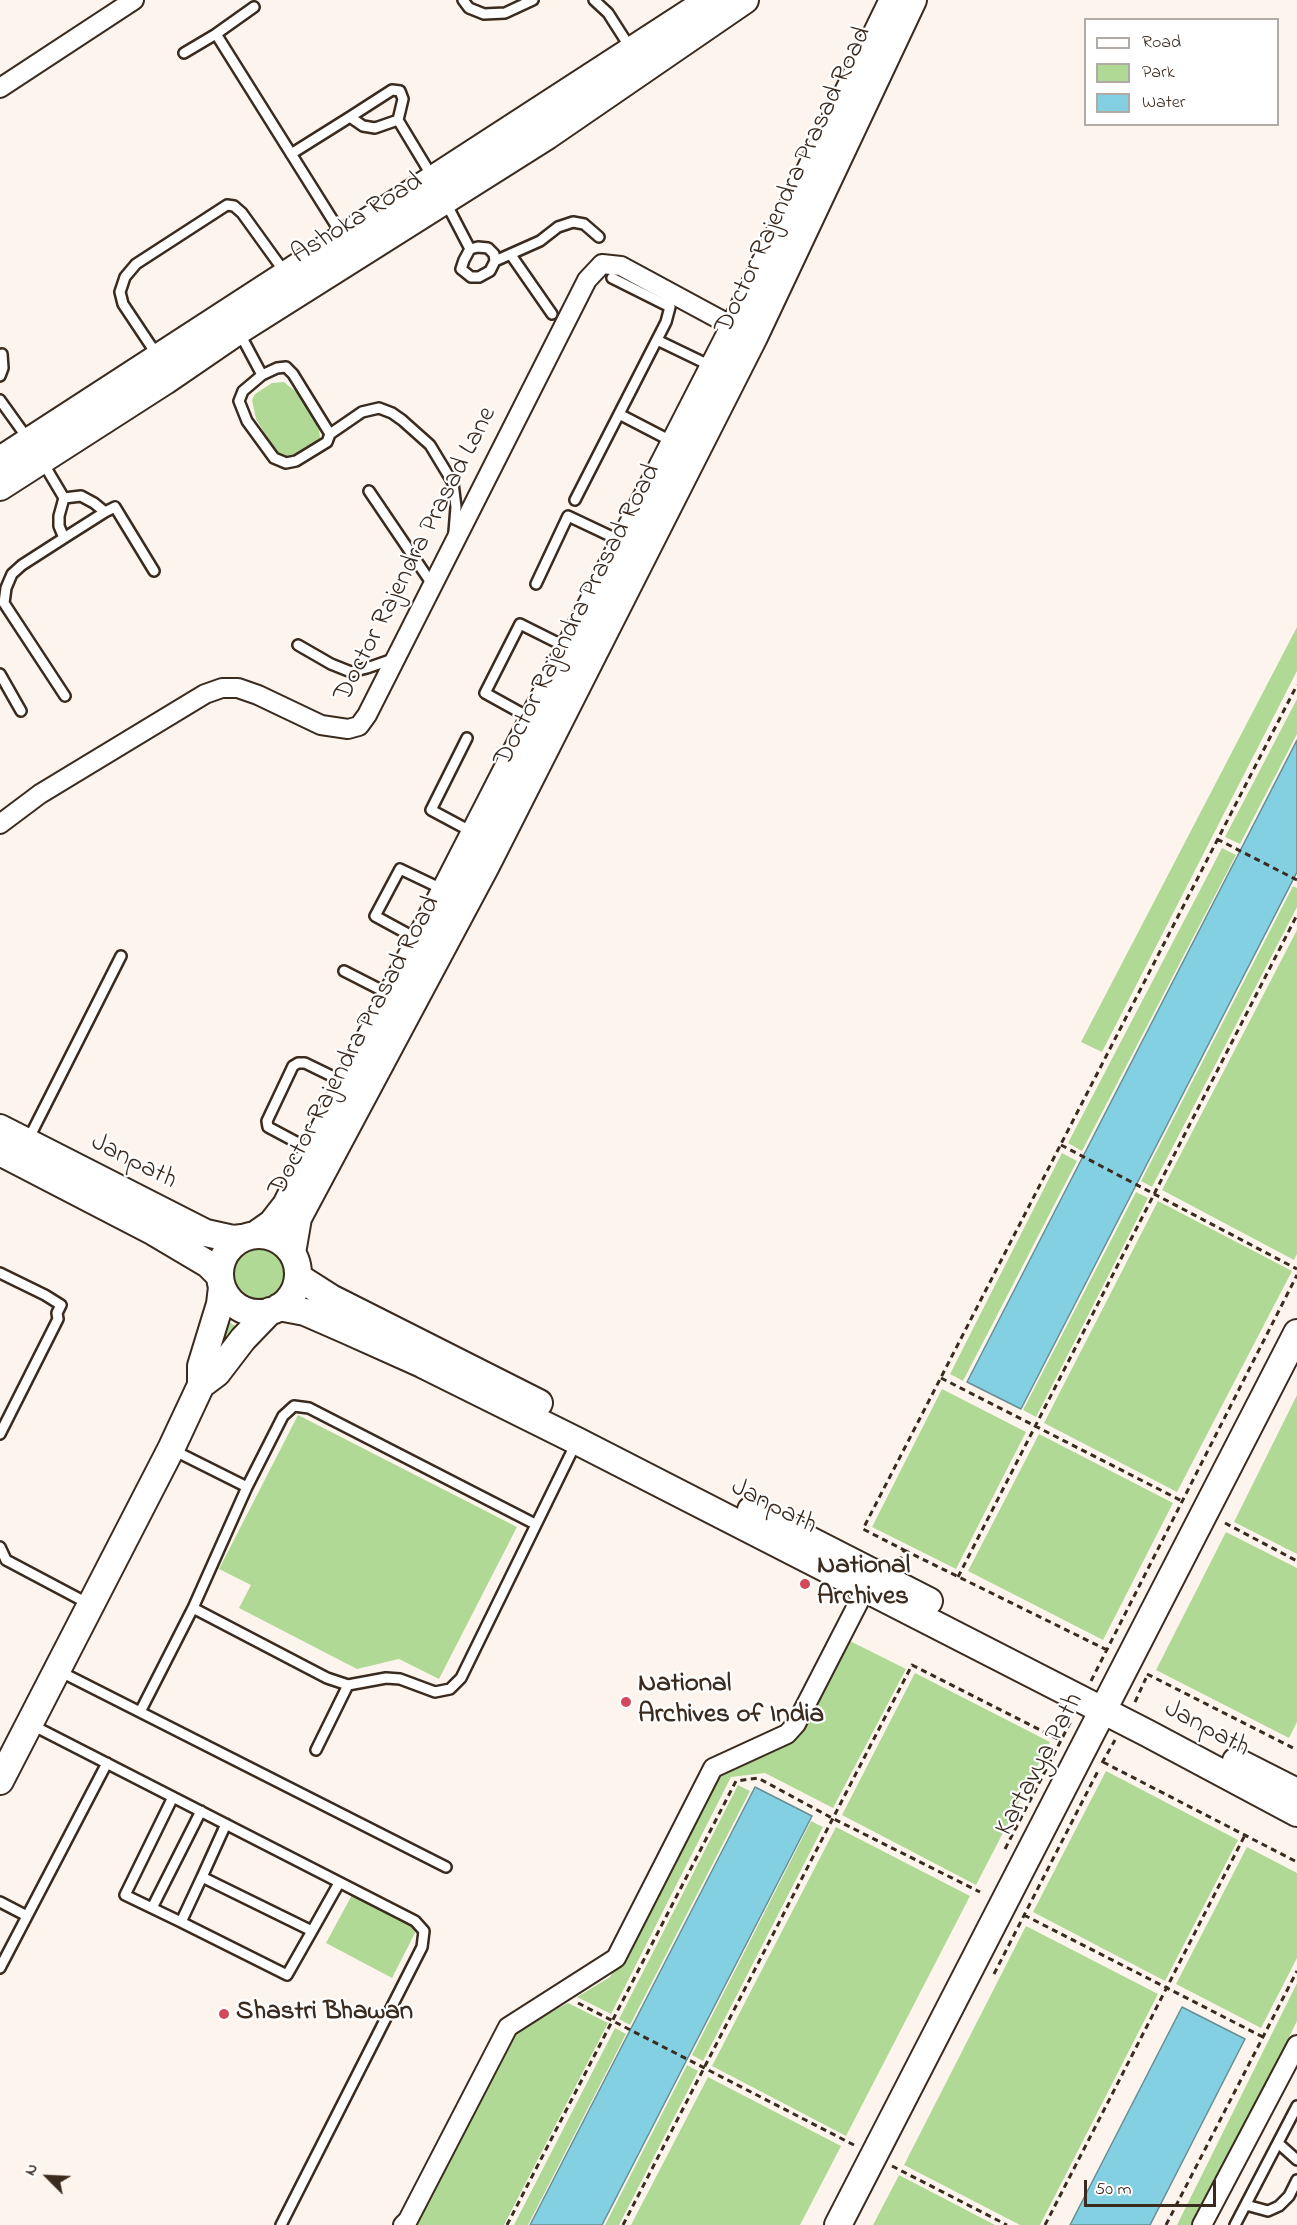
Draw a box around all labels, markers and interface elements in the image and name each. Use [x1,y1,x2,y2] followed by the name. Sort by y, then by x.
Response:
[1084,18,1279,126] legend
[709,22,881,340] street label: Doctor Rajendra Prasad Road
[1142,30,1181,56] text: Road
[1142,60,1175,86] text: Park
[1142,90,1185,116] text: Water
[287,167,429,273] street label: Ashoka Road
[328,402,506,708] street label: Doctor Rajendra Prasad Lane
[488,459,670,773] street label: Doctor Rajendra Prasad Road
[263,891,449,1203] street label: Doctor Rajendra Prasad Road
[85,1128,181,1198] street label: Janpath
[725,1473,821,1543] street label: Janpath
[817,1552,910,1615] place label: National Archives
[798,1577,812,1591] marker: National Archives
[638,1670,824,1733] place label: National Archives of India
[990,1688,1092,1842] street label: Kartavya Path
[1158,1694,1254,1766] street label: Janpath
[619,1695,633,1709] marker: National Archives of India
[236,1998,413,2030] place label: Shastri Bhawan
[217,2007,231,2021] marker: Shastri Bhawan
[18,2147,78,2207] north arrow
[18,2160,45,2179] text: N
[1087,2168,1219,2206] scale bar
[1095,2177,1132,2203] text: 50 m

